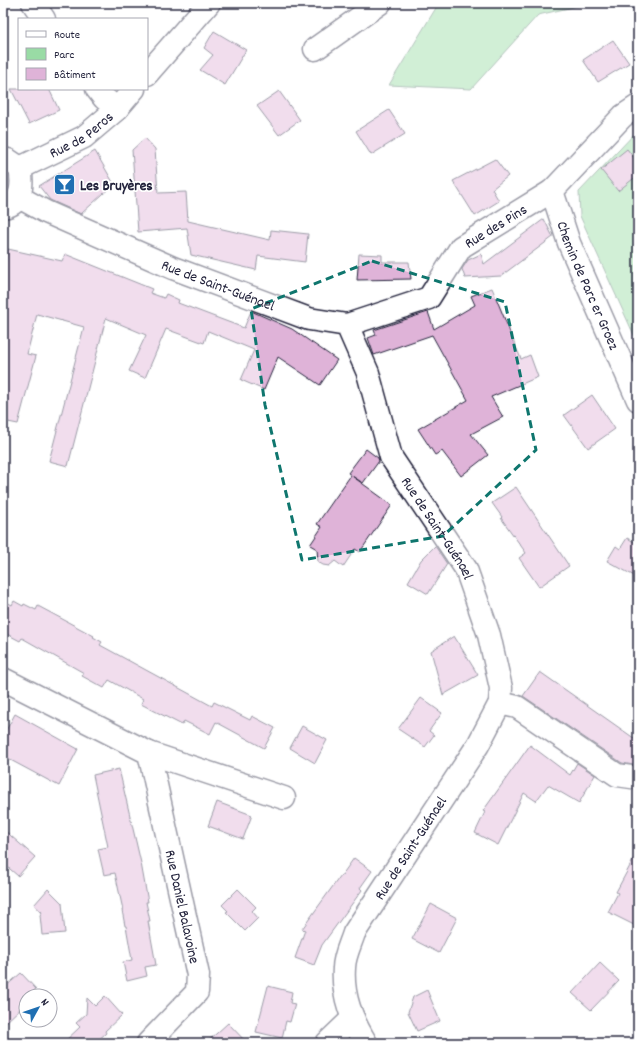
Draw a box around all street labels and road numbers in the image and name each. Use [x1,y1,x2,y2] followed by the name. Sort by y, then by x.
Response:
[46,107,119,165] street label: Rue de Peros
[461,200,532,255] street label: Rue des Pins
[550,219,624,354] street label: Chemin de Parc er Groez
[157,255,278,318] street label: Rue de Saint-Guénael
[394,473,478,583] street label: Rue de Saint-Guénael
[370,793,454,905] street label: Rue de Saint-Guénael
[158,848,204,966] street label: Rue Daniel Balavoine

